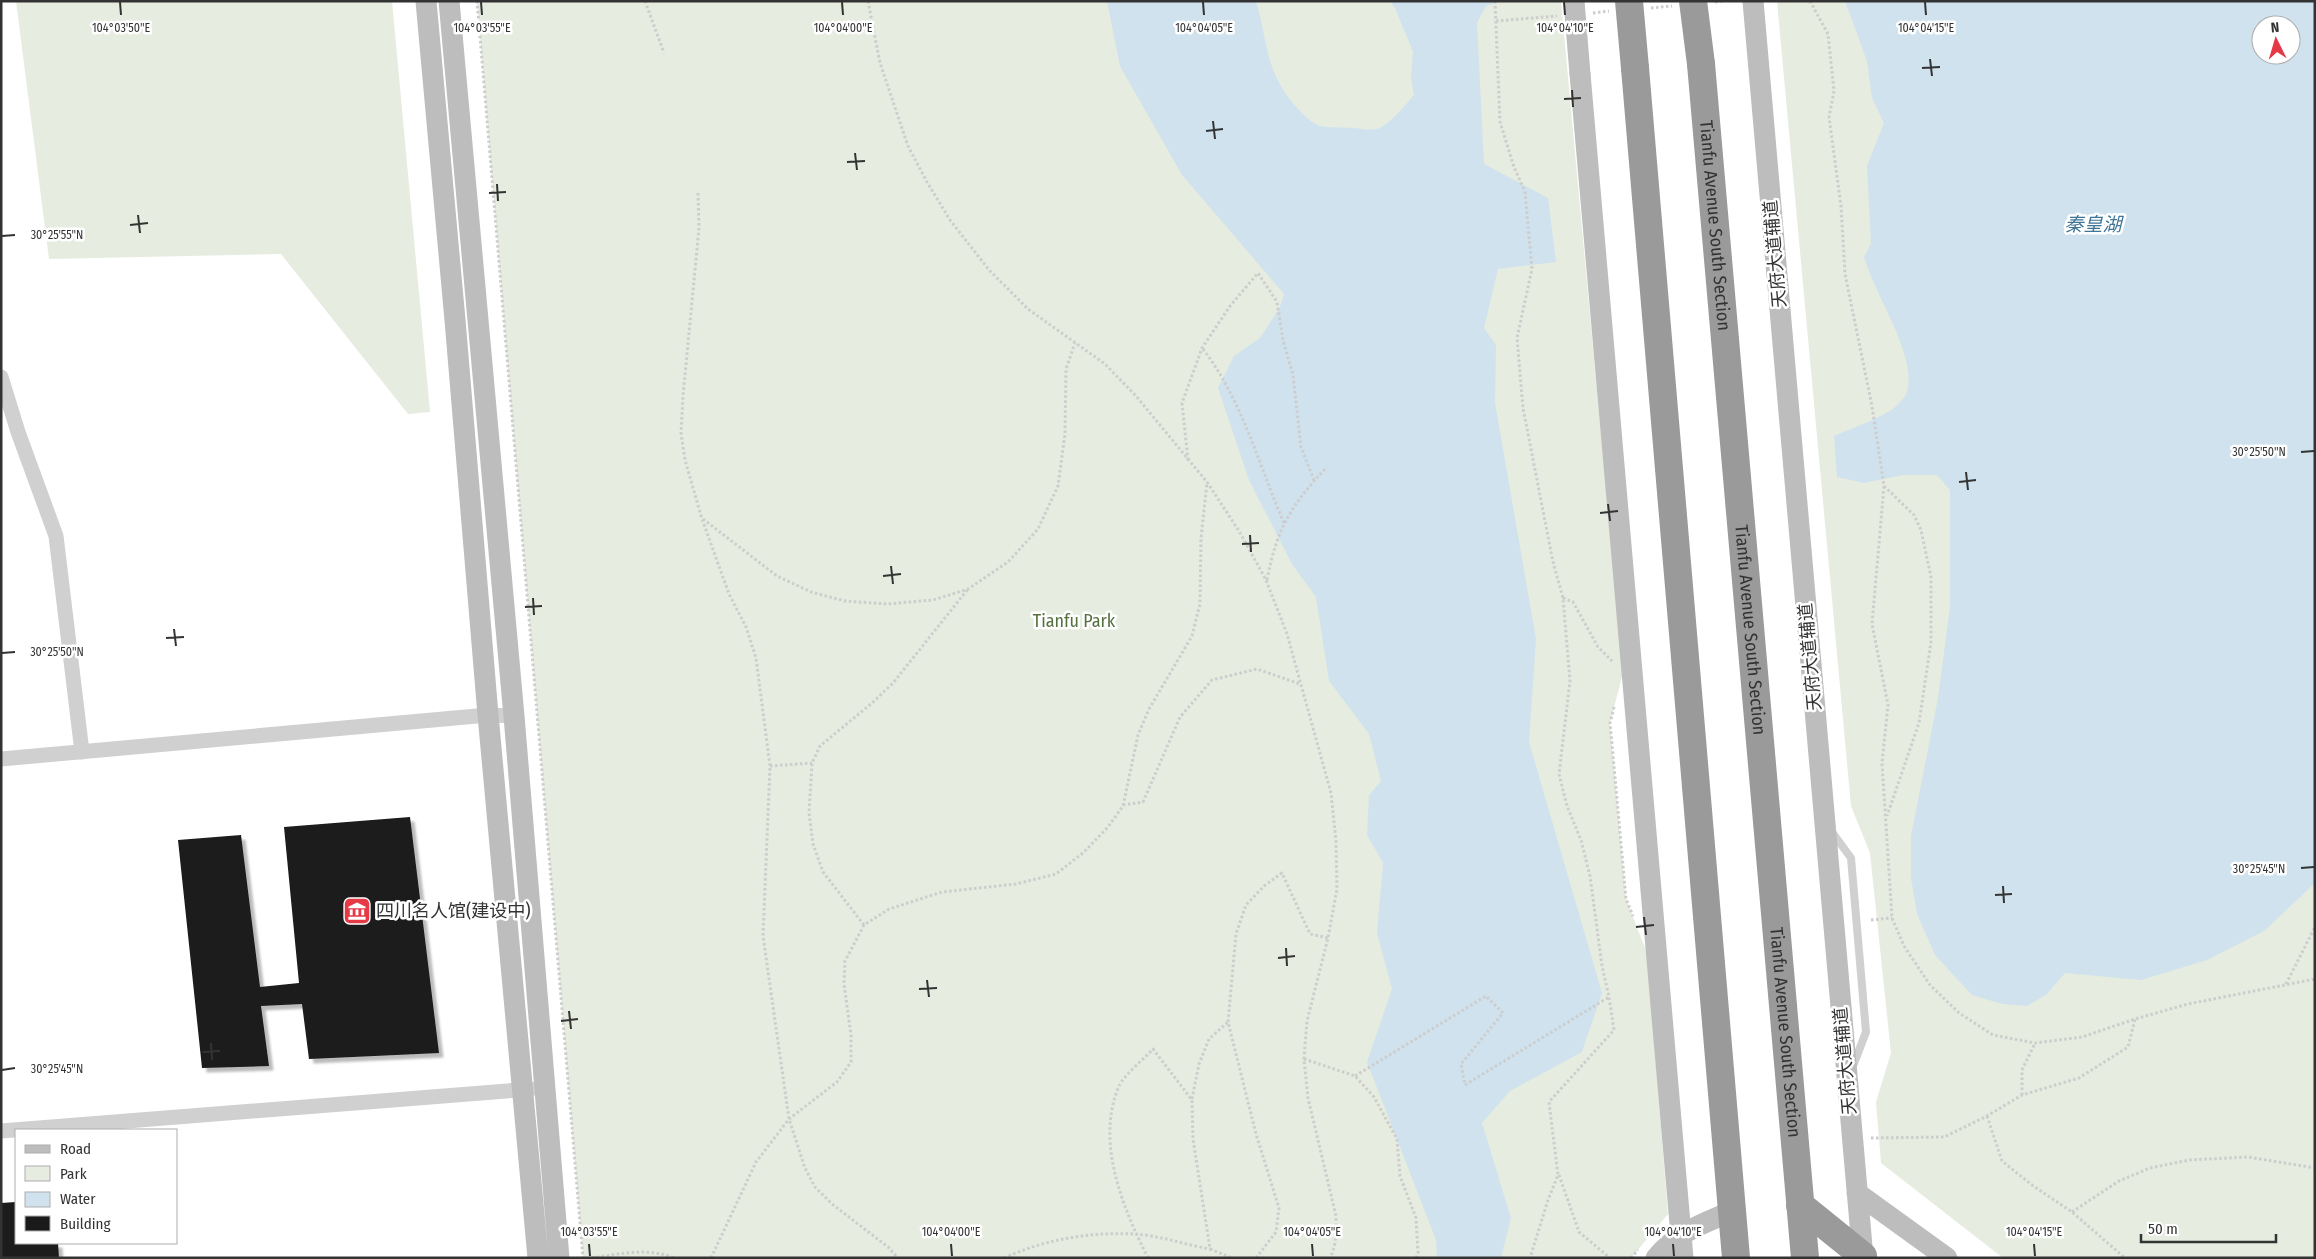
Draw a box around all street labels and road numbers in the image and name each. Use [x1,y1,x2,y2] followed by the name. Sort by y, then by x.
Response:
[1695,119,1735,332] street label: Tianfu Avenue South Section
[1759,199,1791,309] street label: 天府大道辅道
[1730,524,1770,736] street label: Tianfu Avenue South Section
[1794,602,1826,712] street label: 天府大道辅道
[1765,926,1805,1138] street label: Tianfu Avenue South Section
[1829,1006,1861,1116] street label: 天府大道辅道

